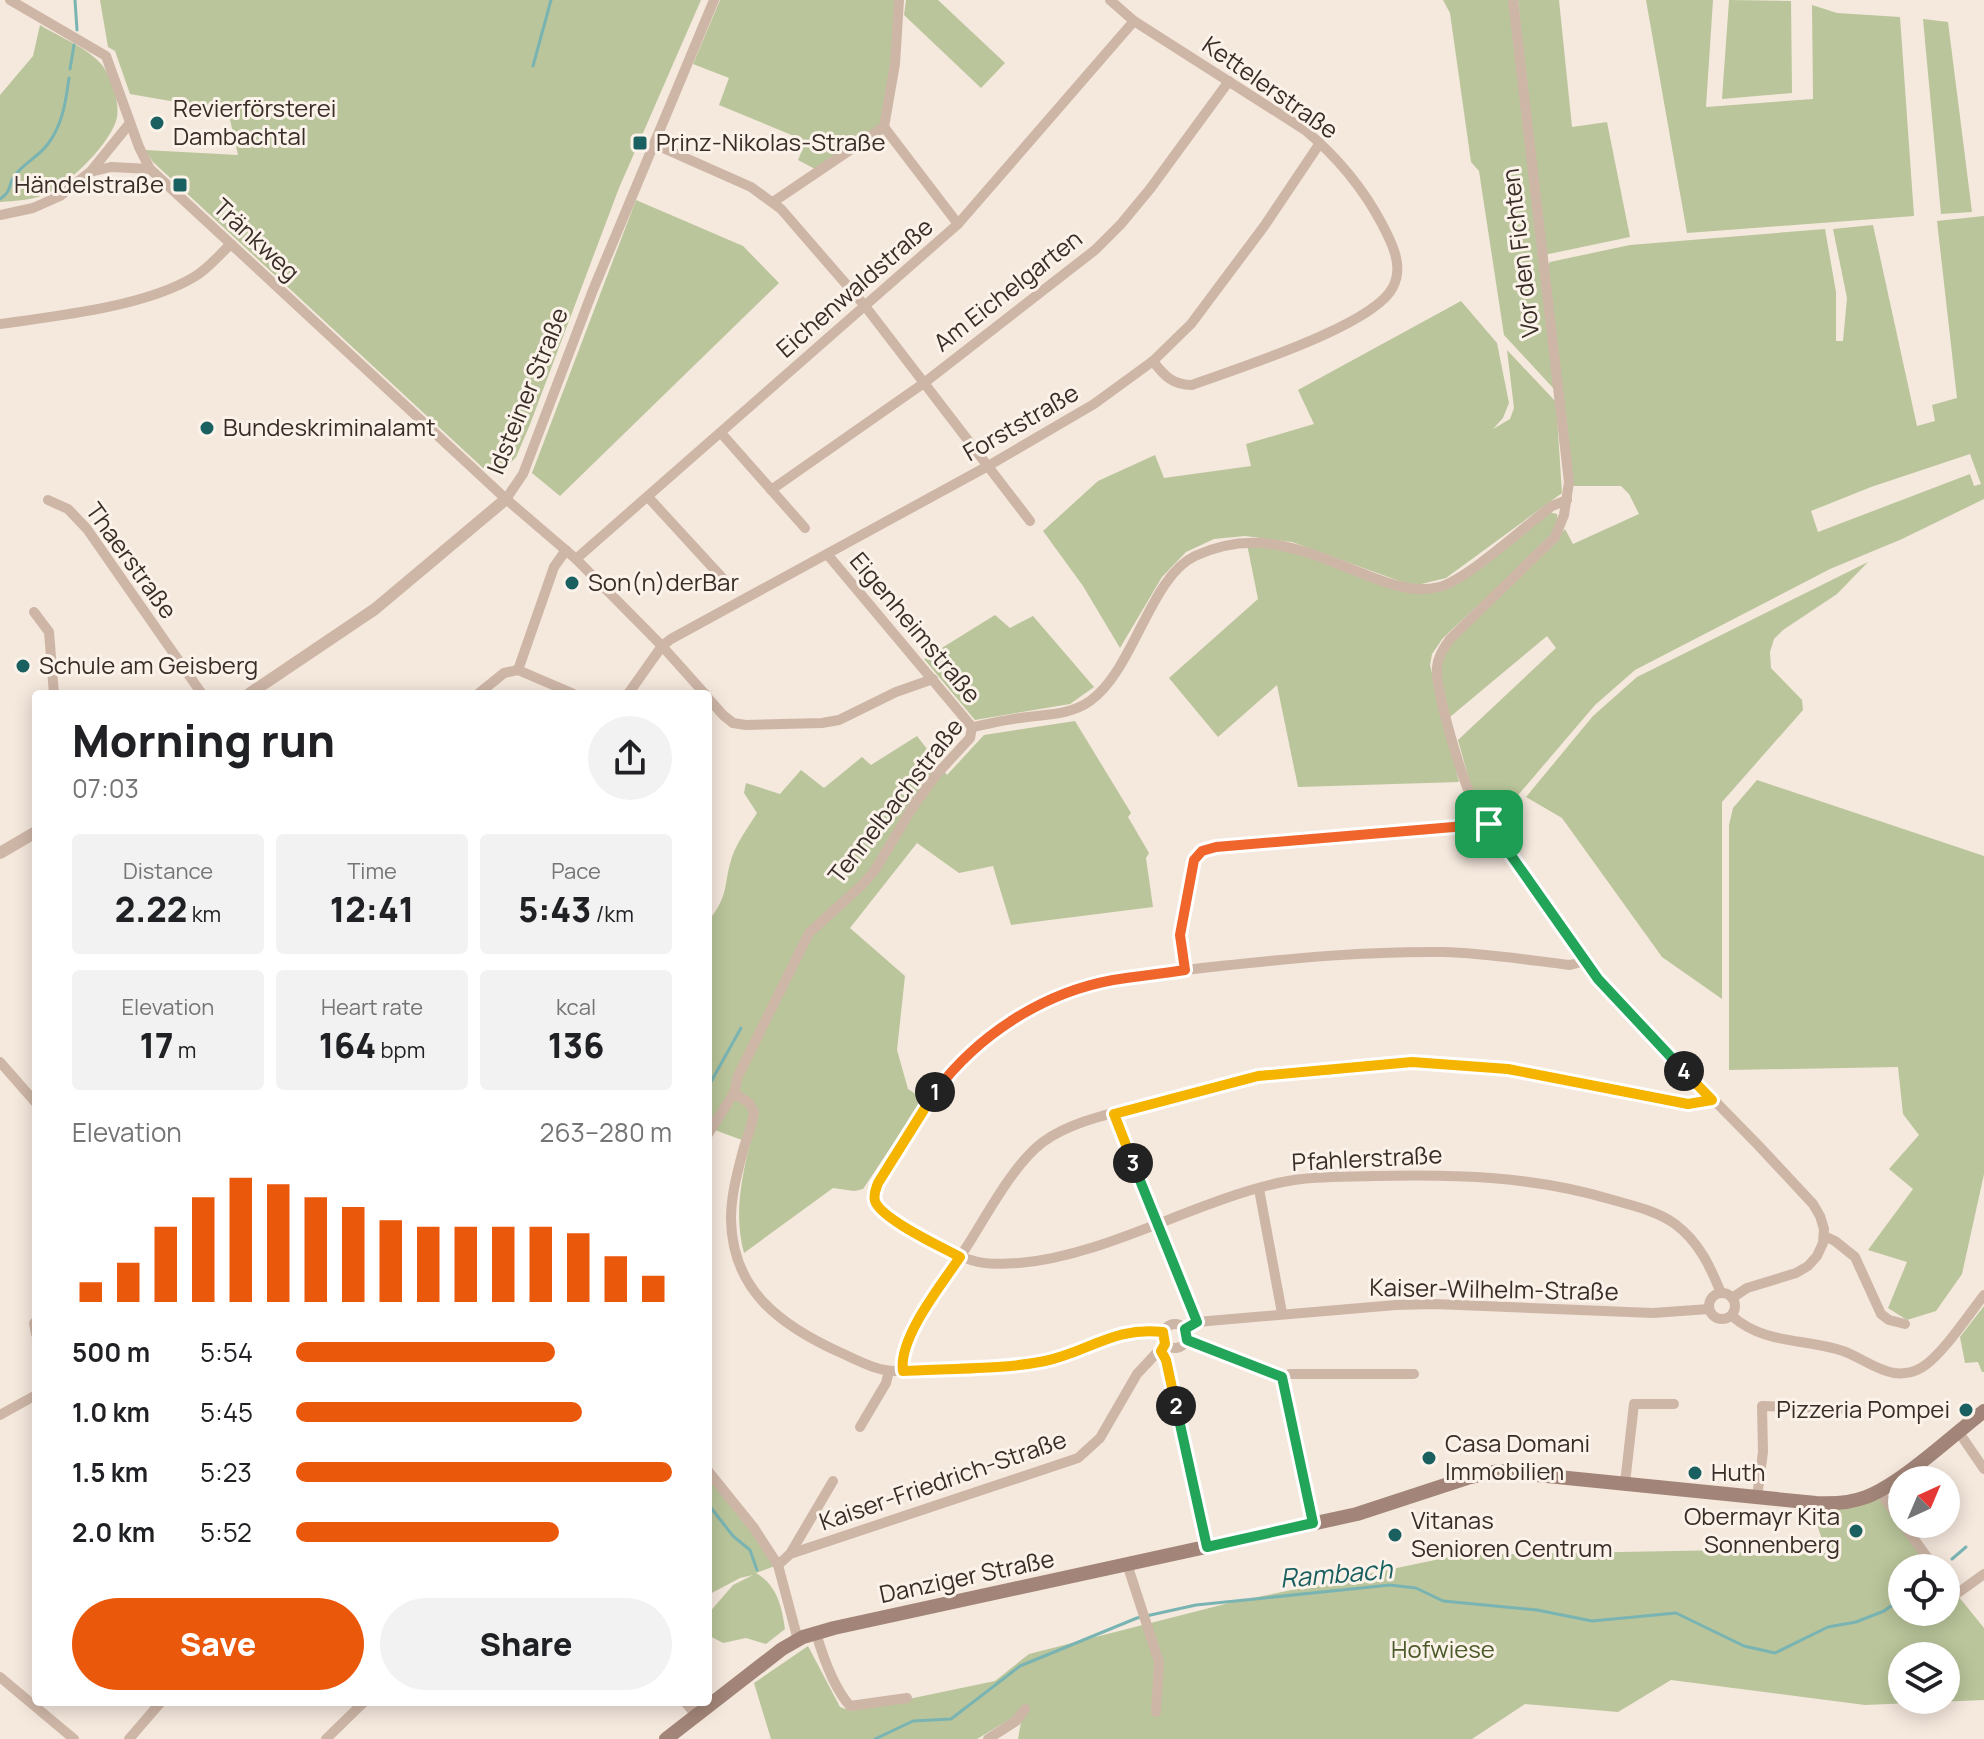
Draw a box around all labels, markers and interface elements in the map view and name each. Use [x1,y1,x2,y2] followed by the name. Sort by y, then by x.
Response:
[1196,28,1345,146] street label: Kettelerstraße
[173,91,336,152] place label: Revierförsterei Dambachtal
[148,114,166,132] marker: Revierförsterei Dambachtal
[656,125,886,158] place label: Prinz-Nikolas-Straße
[631,134,649,152] marker: Prinz-Nikolas-Straße
[14,167,164,200] place label: Händelstraße
[1493,167,1546,340] street label: Vor den Fichten
[171,176,189,194] marker: Händelstraße
[207,190,307,287] street label: Tränkweg
[769,210,939,364] street label: Eichenwaldstraße
[926,221,1088,358] street label: Am Eichelgarten
[478,302,575,479] street label: Idsteiner Straße
[956,375,1084,468] street label: Forststraße
[223,410,436,443] place label: Bundeskriminalamt
[198,419,216,437] marker: Bundeskriminalamt
[79,495,186,625] street label: Thaerstraße
[843,545,989,710] street label: Eigenheimstraße
[588,565,739,598] place label: Son(n)derBar
[563,574,581,592] marker: Son(n)derBar
[39,648,258,681] place label: Schule am Geisberg
[14,657,32,675] marker: Schule am Geisberg
[72,710,335,770] text: Morning run
[820,711,970,890] street label: Tennelbachstraße
[588,716,672,800] button: share
[72,770,139,806] text: 07:03
[1455,790,1523,858] pin
[1467,802,1511,846] icon: arrive
[123,856,213,886] text: Distance
[347,856,397,886] text: Time
[551,856,601,886] text: Pace
[115,886,187,932] text: 2.22
[330,886,414,932] text: 12:41
[518,886,591,932] text: 5:43
[187,899,221,929] text: km
[591,899,634,929] text: /km
[122,992,214,1022] text: Elevation
[321,992,423,1022] text: Heart rate
[556,992,596,1022] text: kcal
[140,1022,173,1068] text: 17
[319,1022,376,1068] text: 164
[548,1022,604,1068] text: 136
[173,1035,197,1065] text: m
[376,1035,425,1065] text: bpm
[1664,1051,1704,1091] pin: 4
[1677,1056,1691,1086] text: 4
[915,1072,955,1112] pin: 1
[930,1077,940,1107] text: 1
[72,1114,182,1150] text: Elevation
[540,1114,672,1150] text: 263–280 m
[1291,1137,1443,1178] street label: Pfahlerstraße
[1113,1143,1153,1183] pin: 3
[1127,1148,1139,1178] text: 3
[1369,1270,1619,1307] street label: Kaiser-Wilhelm-Straße
[72,1334,150,1370] text: 500 m
[200,1334,253,1370] text: 5:54
[1156,1386,1196,1426] pin: 2
[1169,1391,1183,1421] text: 2
[1776,1392,1950,1425] place label: Pizzeria Pompei
[72,1394,150,1430] text: 1.0 km
[200,1394,253,1430] text: 5:45
[1957,1401,1975,1419] marker: Pizzeria Pompei
[815,1422,1070,1537] street label: Kaiser-Friedrich-Straße
[1445,1426,1590,1487] place label: Casa Domani Immobilien
[1420,1449,1438,1467] marker: Casa Domani Immobilien
[72,1454,148,1490] text: 1.5 km
[200,1454,252,1490] text: 5:23
[1711,1455,1766,1488] place label: Huth
[1686,1464,1704,1482] marker: Huth
[1888,1466,1960,1538] north arrow
[1888,1466,1960,1714] map controls
[1684,1499,1840,1560] place label: Obermayr Kita Sonnenberg
[1411,1503,1613,1564] place label: Vitanas Senioren Centrum
[72,1514,155,1550] text: 2.0 km
[200,1514,252,1550] text: 5:52
[1847,1522,1865,1540] marker: Obermayr Kita Sonnenberg
[1386,1526,1404,1544] marker: Vitanas Senioren Centrum
[876,1541,1057,1610] street label: Danziger Straße
[1278,1550,1395,1596] water label: Rambach
[1888,1554,1960,1626] button: locate
[72,1598,364,1690] button: Save
[380,1598,672,1690] button: Share
[1391,1632,1495,1665] park label: Hofwiese
[1888,1642,1960,1714] button: layers

